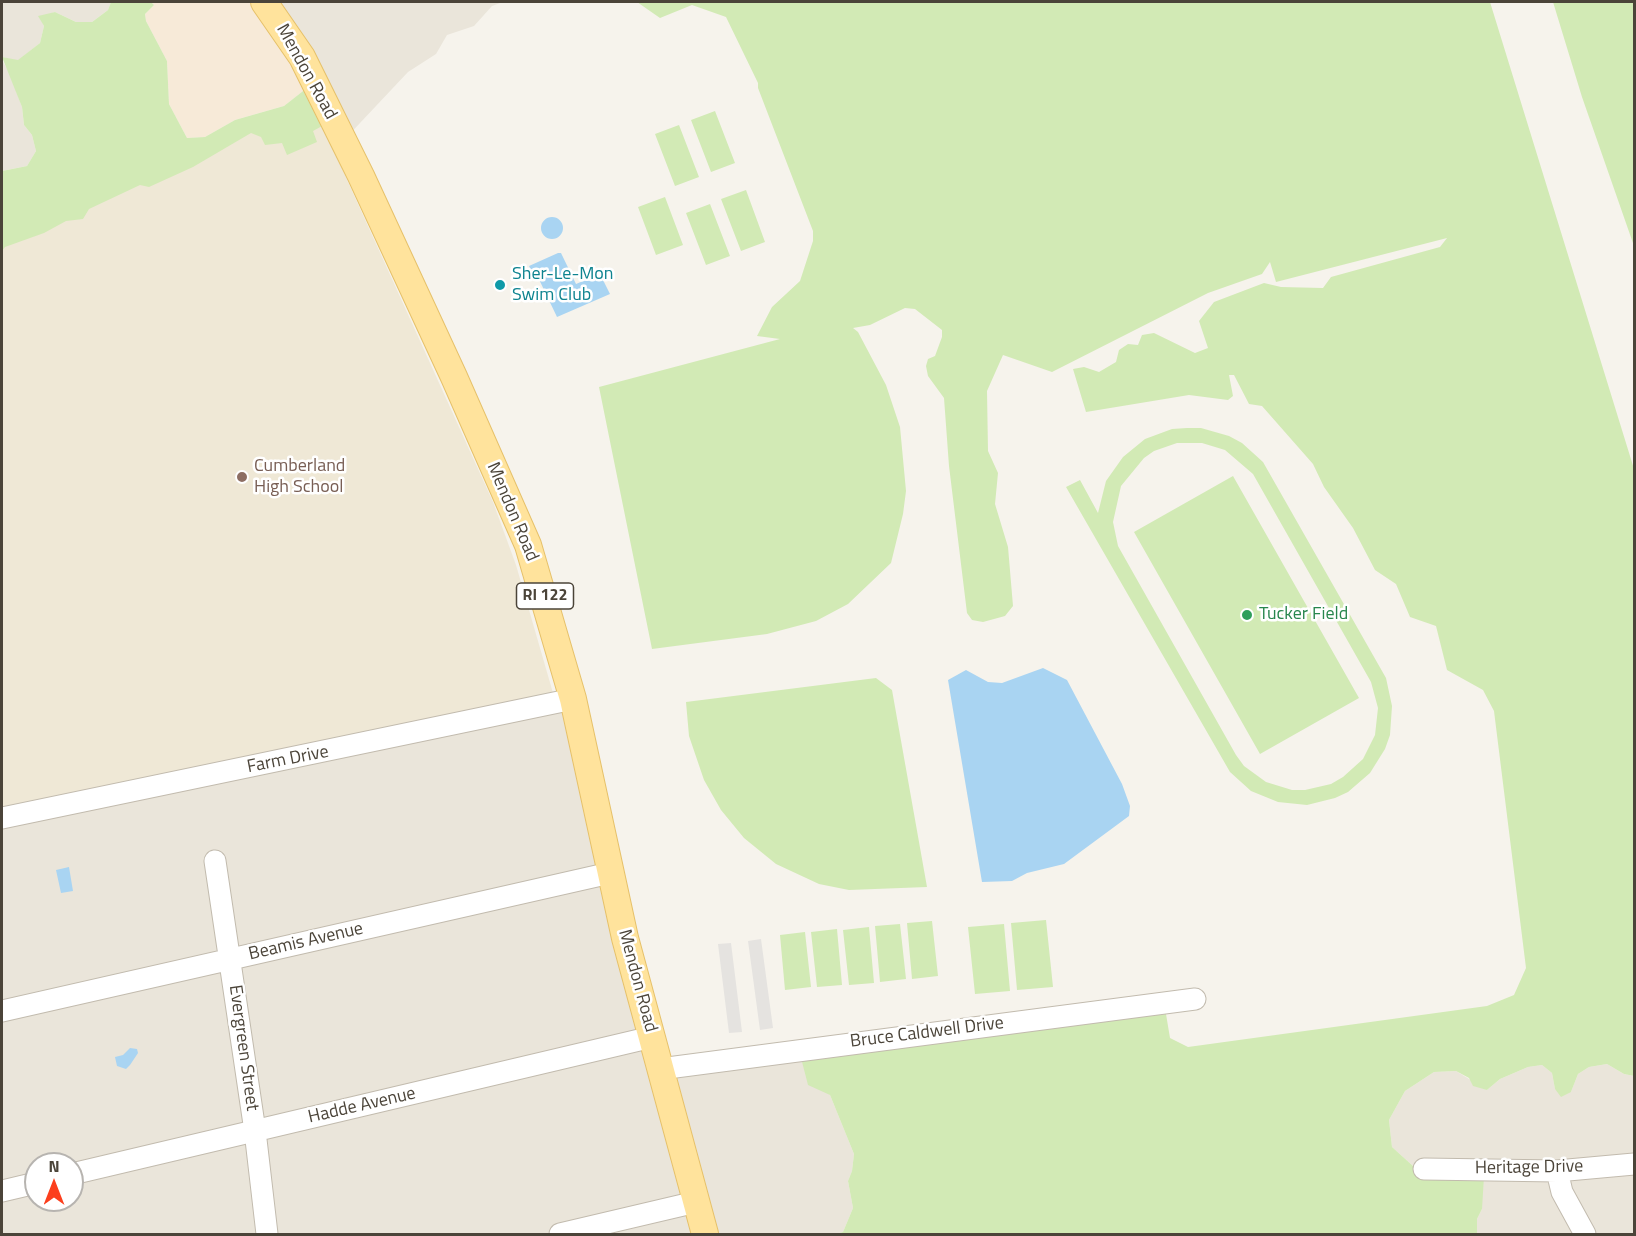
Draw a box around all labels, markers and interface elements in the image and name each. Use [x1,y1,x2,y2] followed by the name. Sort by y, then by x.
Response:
[271,21,341,123] street label: Mendon Road
[512,264,614,306] place label: Sher-Le-Mon Swim Club
[493,278,507,292] marker: Sher-Le-Mon Swim Club
[254,456,345,498] place label: Cumberland High School
[481,459,543,565] street label: Mendon Road
[235,470,249,484] marker: Cumberland High School
[516,583,574,609] road number: RI 122
[1259,604,1348,626] place label: Tucker Field
[1240,608,1254,622] marker: Tucker Field
[245,742,331,778] street label: Farm Drive
[247,918,365,966] street label: Beamis Avenue
[613,927,661,1035] street label: Mendon Road
[223,984,263,1112] street label: Evergreen Street
[849,1013,1005,1053] street label: Bruce Caldwell Drive
[306,1083,418,1129] street label: Hadde Avenue
[24,1152,84,1212] north arrow
[48,1154,60,1178] text: N
[1475,1156,1583,1180] street label: Heritage Drive

